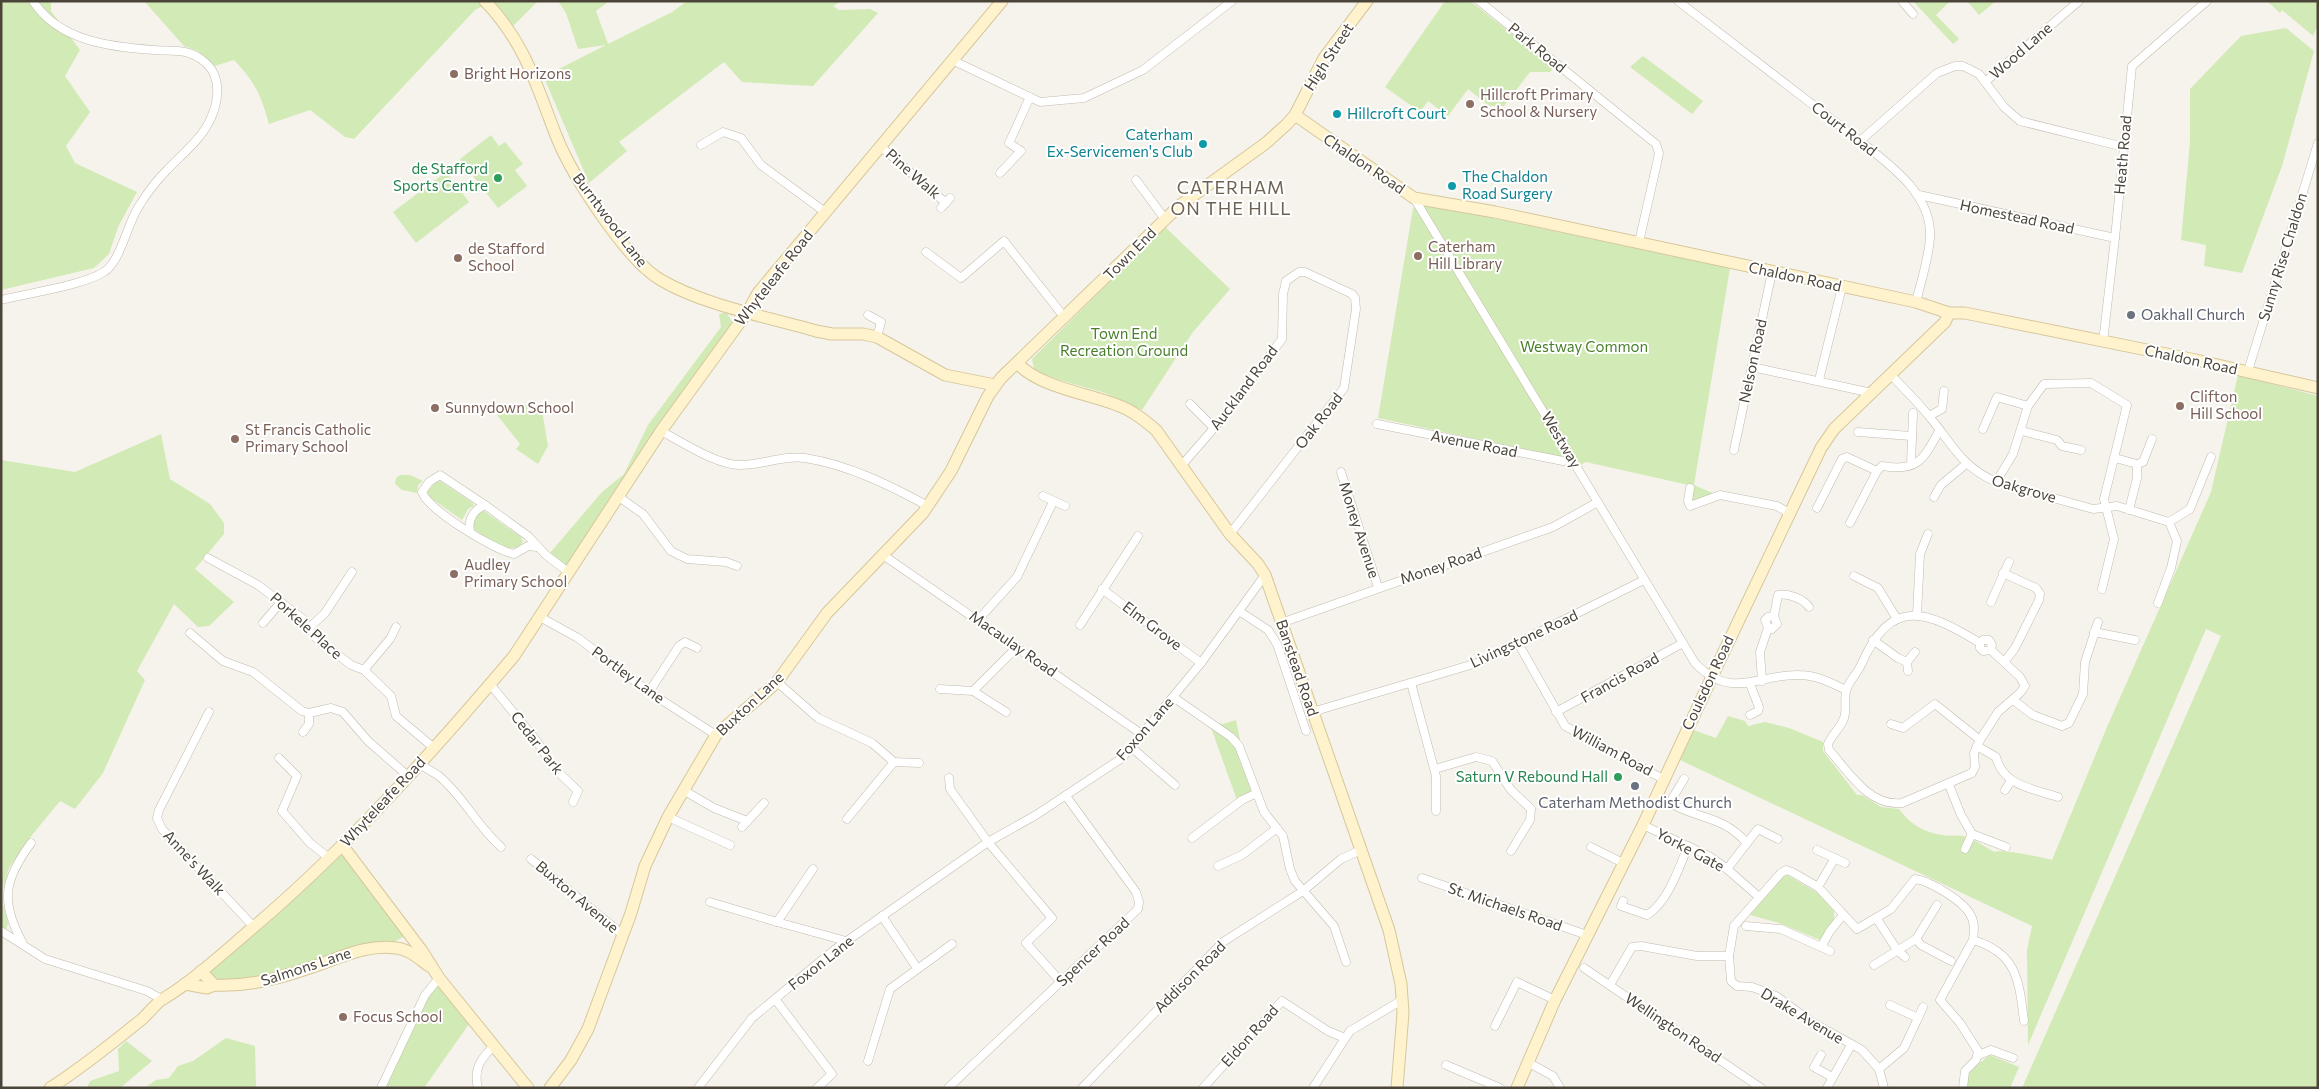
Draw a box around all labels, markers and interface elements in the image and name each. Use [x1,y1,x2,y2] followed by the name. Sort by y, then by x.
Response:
[1505,18,1570,76] street label: Park Road
[1986,18,2055,82] street label: Wood Lane
[1300,19,1357,94] street label: High Street
[464,64,571,82] place label: Bright Horizons
[448,68,460,80] marker: Bright Horizons
[1480,85,1597,120] place label: Hillcroft Primary School & Nursery
[1808,97,1881,159] street label: Court Road
[1464,98,1476,110] marker: Hillcroft Primary School & Nursery
[1347,104,1446,122] place label: Hillcroft Court
[1331,108,1343,120] marker: Hillcroft Court
[2110,114,2134,195] street label: Heath Road
[1047,125,1193,160] place label: Caterham Ex-Servicemen's Club
[1320,129,1409,197] street label: Chaldon Road
[1197,138,1209,150] marker: Caterham Ex-Servicemen's Club
[882,144,945,202] street label: Pine Walk
[393,159,488,194] place label: de Stafford Sports Centre
[1462,167,1553,202] place label: The Chaldon Road Surgery
[570,169,652,270] street label: Burntwood Lane
[492,172,504,184] marker: de Stafford Sports Centre
[1170,176,1292,219] district label: CATERHAM ON THE HILL
[1446,180,1458,192] marker: The Chaldon Road Surgery
[2254,190,2310,323] street label: Sunny Rise Chaldon
[1958,195,2076,237] street label: Homestead Road
[1099,223,1159,283] street label: Town End
[730,226,816,329] street label: Whyteleafe Road
[1428,237,1503,272] place label: Caterham Hill Library
[468,239,545,274] place label: de Stafford School
[1412,250,1424,262] marker: Caterham Hill Library
[452,252,464,264] marker: de Stafford School
[1747,257,1843,295] street label: Chaldon Road
[2141,305,2245,323] place label: Oakhall Church
[2125,309,2137,321] marker: Oakhall Church
[1734,317,1770,404] street label: Nelson Road
[1060,324,1188,359] park label: Town End Recreation Ground
[1520,337,1648,355] park label: Westway Common
[2143,340,2239,378] street label: Chaldon Road
[1206,342,1281,433] street label: Auckland Road
[2190,387,2262,422] place label: Clifton Hill School
[1291,389,1346,452] street label: Oak Road
[445,398,574,416] place label: Sunnydown School
[2174,400,2186,412] marker: Clifton Hill School
[429,402,441,414] marker: Sunnydown School
[1538,408,1586,471] street label: Westway
[245,420,371,455] place label: St Francis Catholic Primary School
[1429,426,1519,460] street label: Avenue Road
[229,433,241,445] marker: St Francis Catholic Primary School
[1990,470,2059,506] street label: Oakgrove
[1336,479,1384,580] street label: Money Avenue
[1397,543,1484,587] street label: Money Road
[464,555,567,590] place label: Audley Primary School
[448,568,460,580] marker: Audley Primary School
[267,588,346,662] street label: Porkele Place
[1119,597,1186,653] street label: Elm Grove
[1467,605,1580,671] street label: Livingstone Road
[966,606,1061,680] street label: Macaulay Road
[1273,617,1323,718] street label: Banstead Road
[1677,632,1737,733] street label: Coulsdon Road
[589,642,668,707] street label: Portley Lane
[1577,648,1662,706] street label: Francis Road
[712,667,787,739] street label: Buxton Lane
[1112,693,1177,764] street label: Foxon Lane
[508,707,568,777] street label: Cedar Park
[1569,721,1656,779] street label: William Road
[336,753,429,850] street label: Whyteleafe Road
[1456,767,1608,785] place label: Saturn V Rebound Hall
[1612,771,1624,783] marker: Saturn V Rebound Hall
[1629,780,1641,792] marker: Caterham Methodist Church
[1538,793,1732,811] place label: Caterham Methodist Church
[1653,824,1728,875] street label: Yorke Gate
[160,826,229,899] street label: Anne's Walk
[533,856,623,936] street label: Buxton Avenue
[1446,878,1565,934] street label: St. Michaels Road
[1052,913,1133,990] street label: Spencer Road
[784,931,857,993] street label: Foxon Lane
[1150,937,1229,1016] street label: Addison Road
[258,943,353,989] street label: Salmons Lane
[1758,983,1847,1047] street label: Drake Avenue
[1622,988,1725,1066] street label: Wellington Road
[1217,1001,1282,1070] street label: Eldon Road
[353,1007,442,1025] place label: Focus School
[337,1011,349,1023] marker: Focus School

